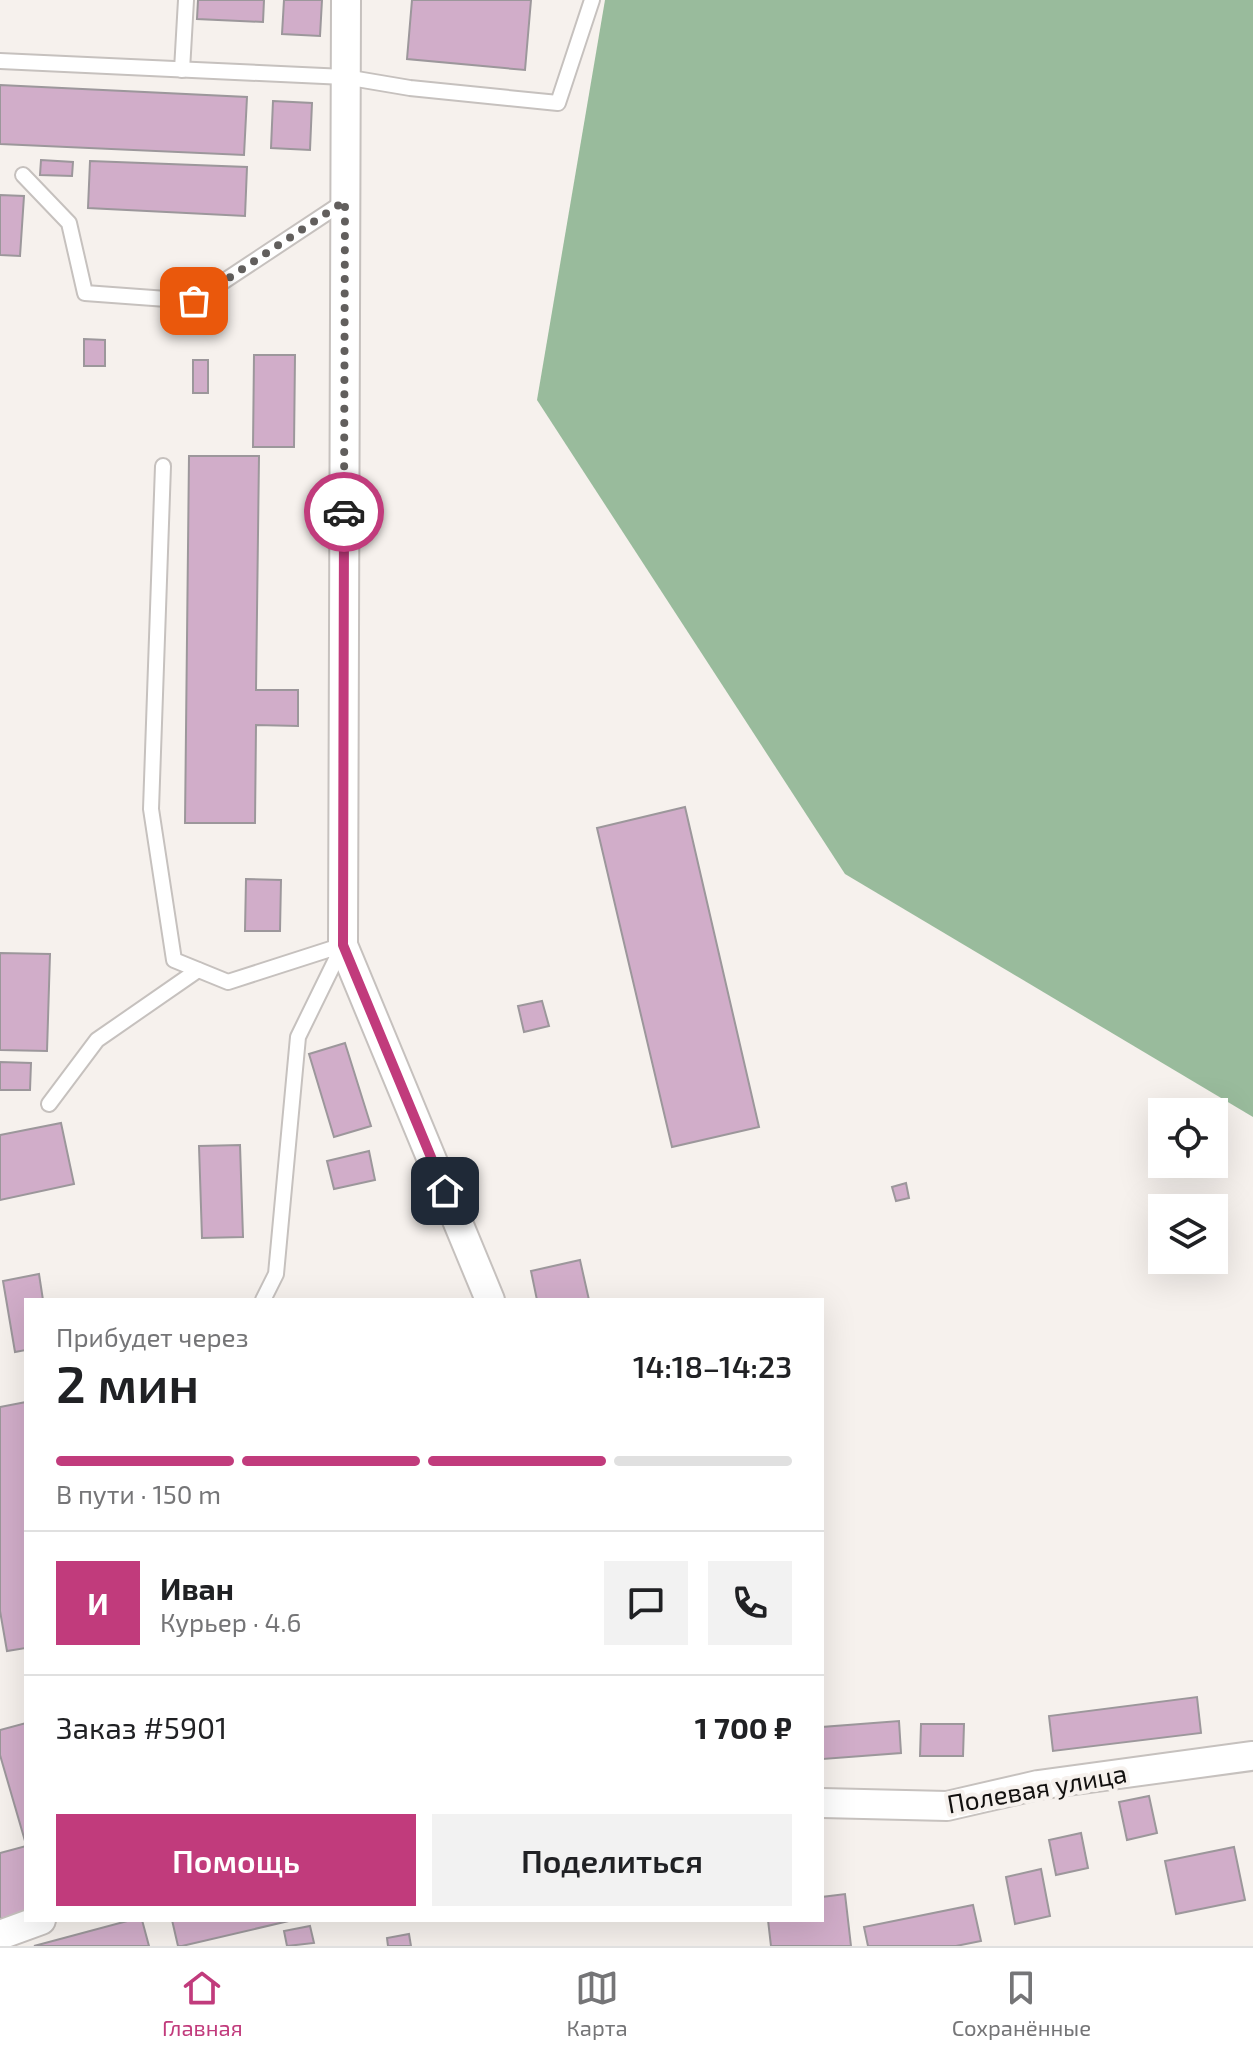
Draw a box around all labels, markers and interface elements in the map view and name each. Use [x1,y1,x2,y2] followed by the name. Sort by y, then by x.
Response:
[160,267,228,335] pin
[172,279,216,323] icon: bag
[304,472,384,552] courier
[322,490,366,534] icon: car
[1148,1098,1228,1274] map controls
[1148,1098,1228,1178] button: locate
[411,1157,479,1225] pin
[423,1169,467,1213] icon: home
[1148,1194,1228,1274] button: layers
[56,1321,249,1352] text: Прибудет через
[633,1348,792,1384] text: 14:18–14:23
[56,1351,199,1413] text: 2 мин
[56,1478,221,1509] text: В пути · 150 m
[604,1561,688,1645] button: chat
[708,1561,792,1645] button: phone
[160,1570,234,1606] text: Иван
[87,1585,109,1621] text: И
[160,1606,301,1637] text: Курьер · 4.6
[56,1709,227,1745] text: Заказ #5901
[695,1709,792,1745] text: 1 700 ₽
[944,1756,1129,1820] street label: Полевая улица
[56,1814,416,1906] button: Помощь
[432,1814,792,1906] button: Поделиться
[162,1966,243,2040] tab: Главная
[567,1966,628,2040] tab: Карта
[952,1966,1091,2040] tab: Сохранённые

